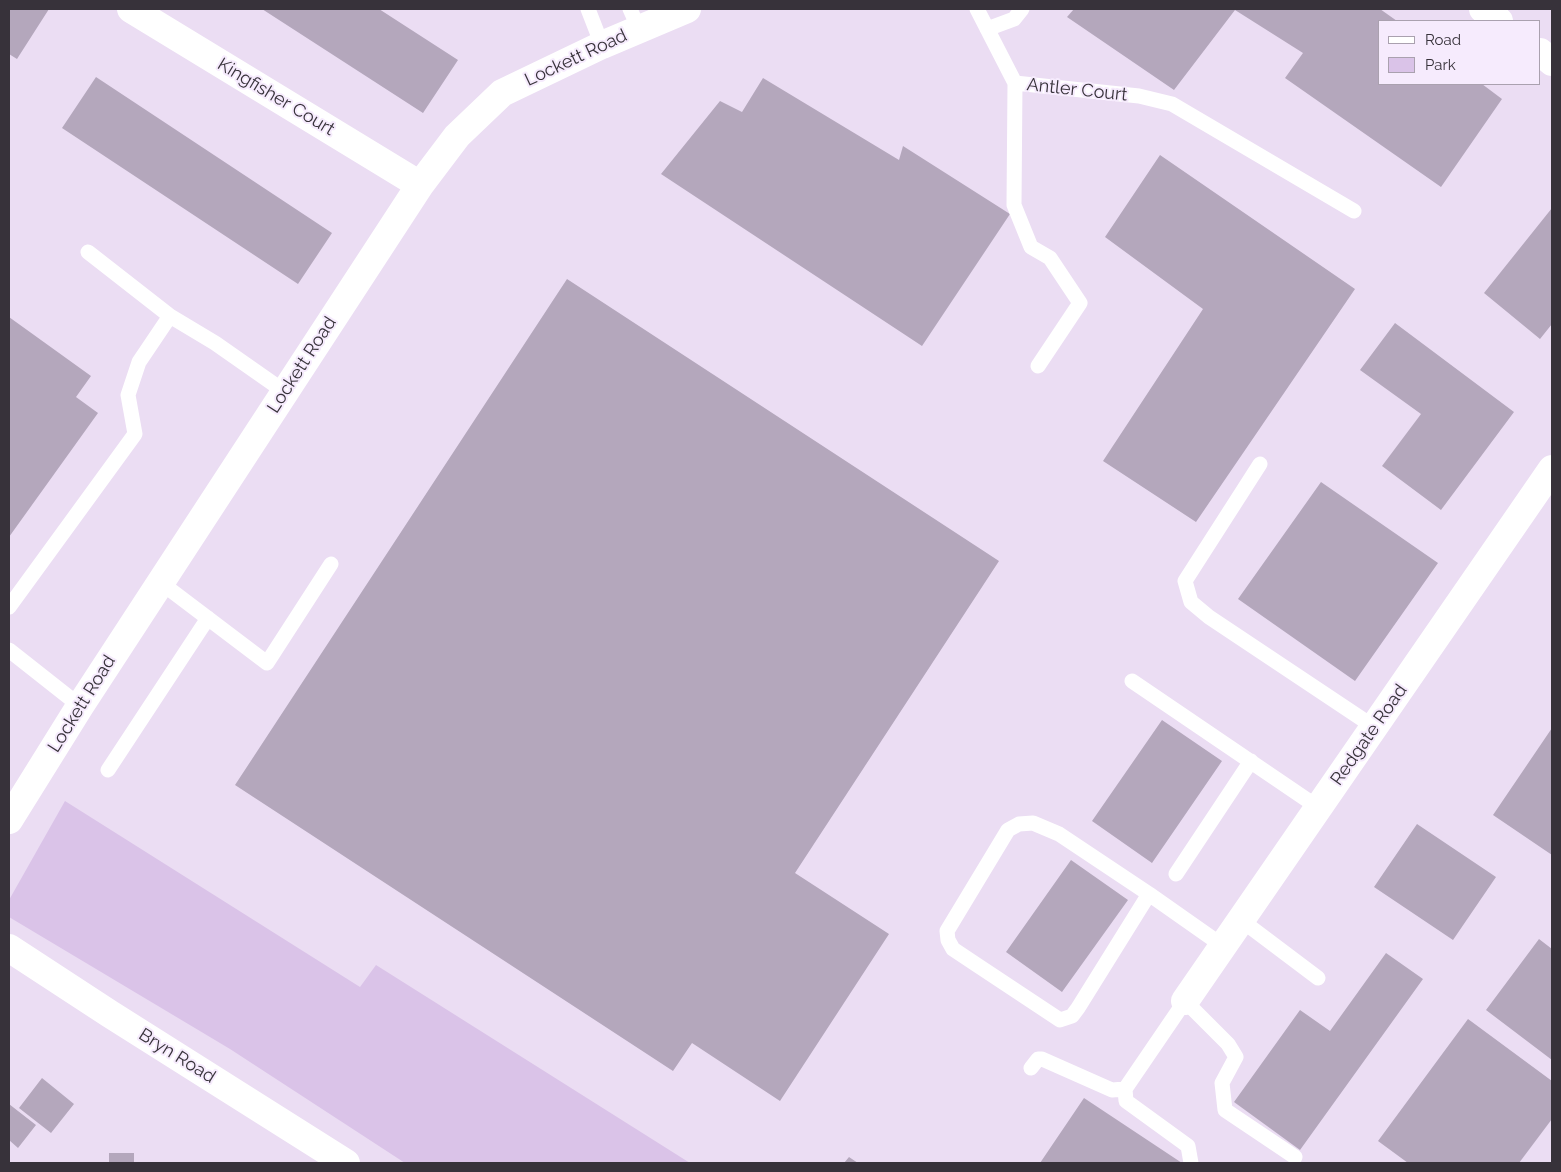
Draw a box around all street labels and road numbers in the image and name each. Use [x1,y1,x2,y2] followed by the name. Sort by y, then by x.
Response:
[521,25,631,91] street label: Lockett Road
[213,54,339,140] street label: Kingfisher Court
[1026,74,1128,106] street label: Antler Court
[263,313,341,417] street label: Lockett Road
[44,652,120,756] street label: Lockett Road
[1326,680,1412,790] street label: Redgate Road
[135,1024,219,1088] street label: Bryn Road

